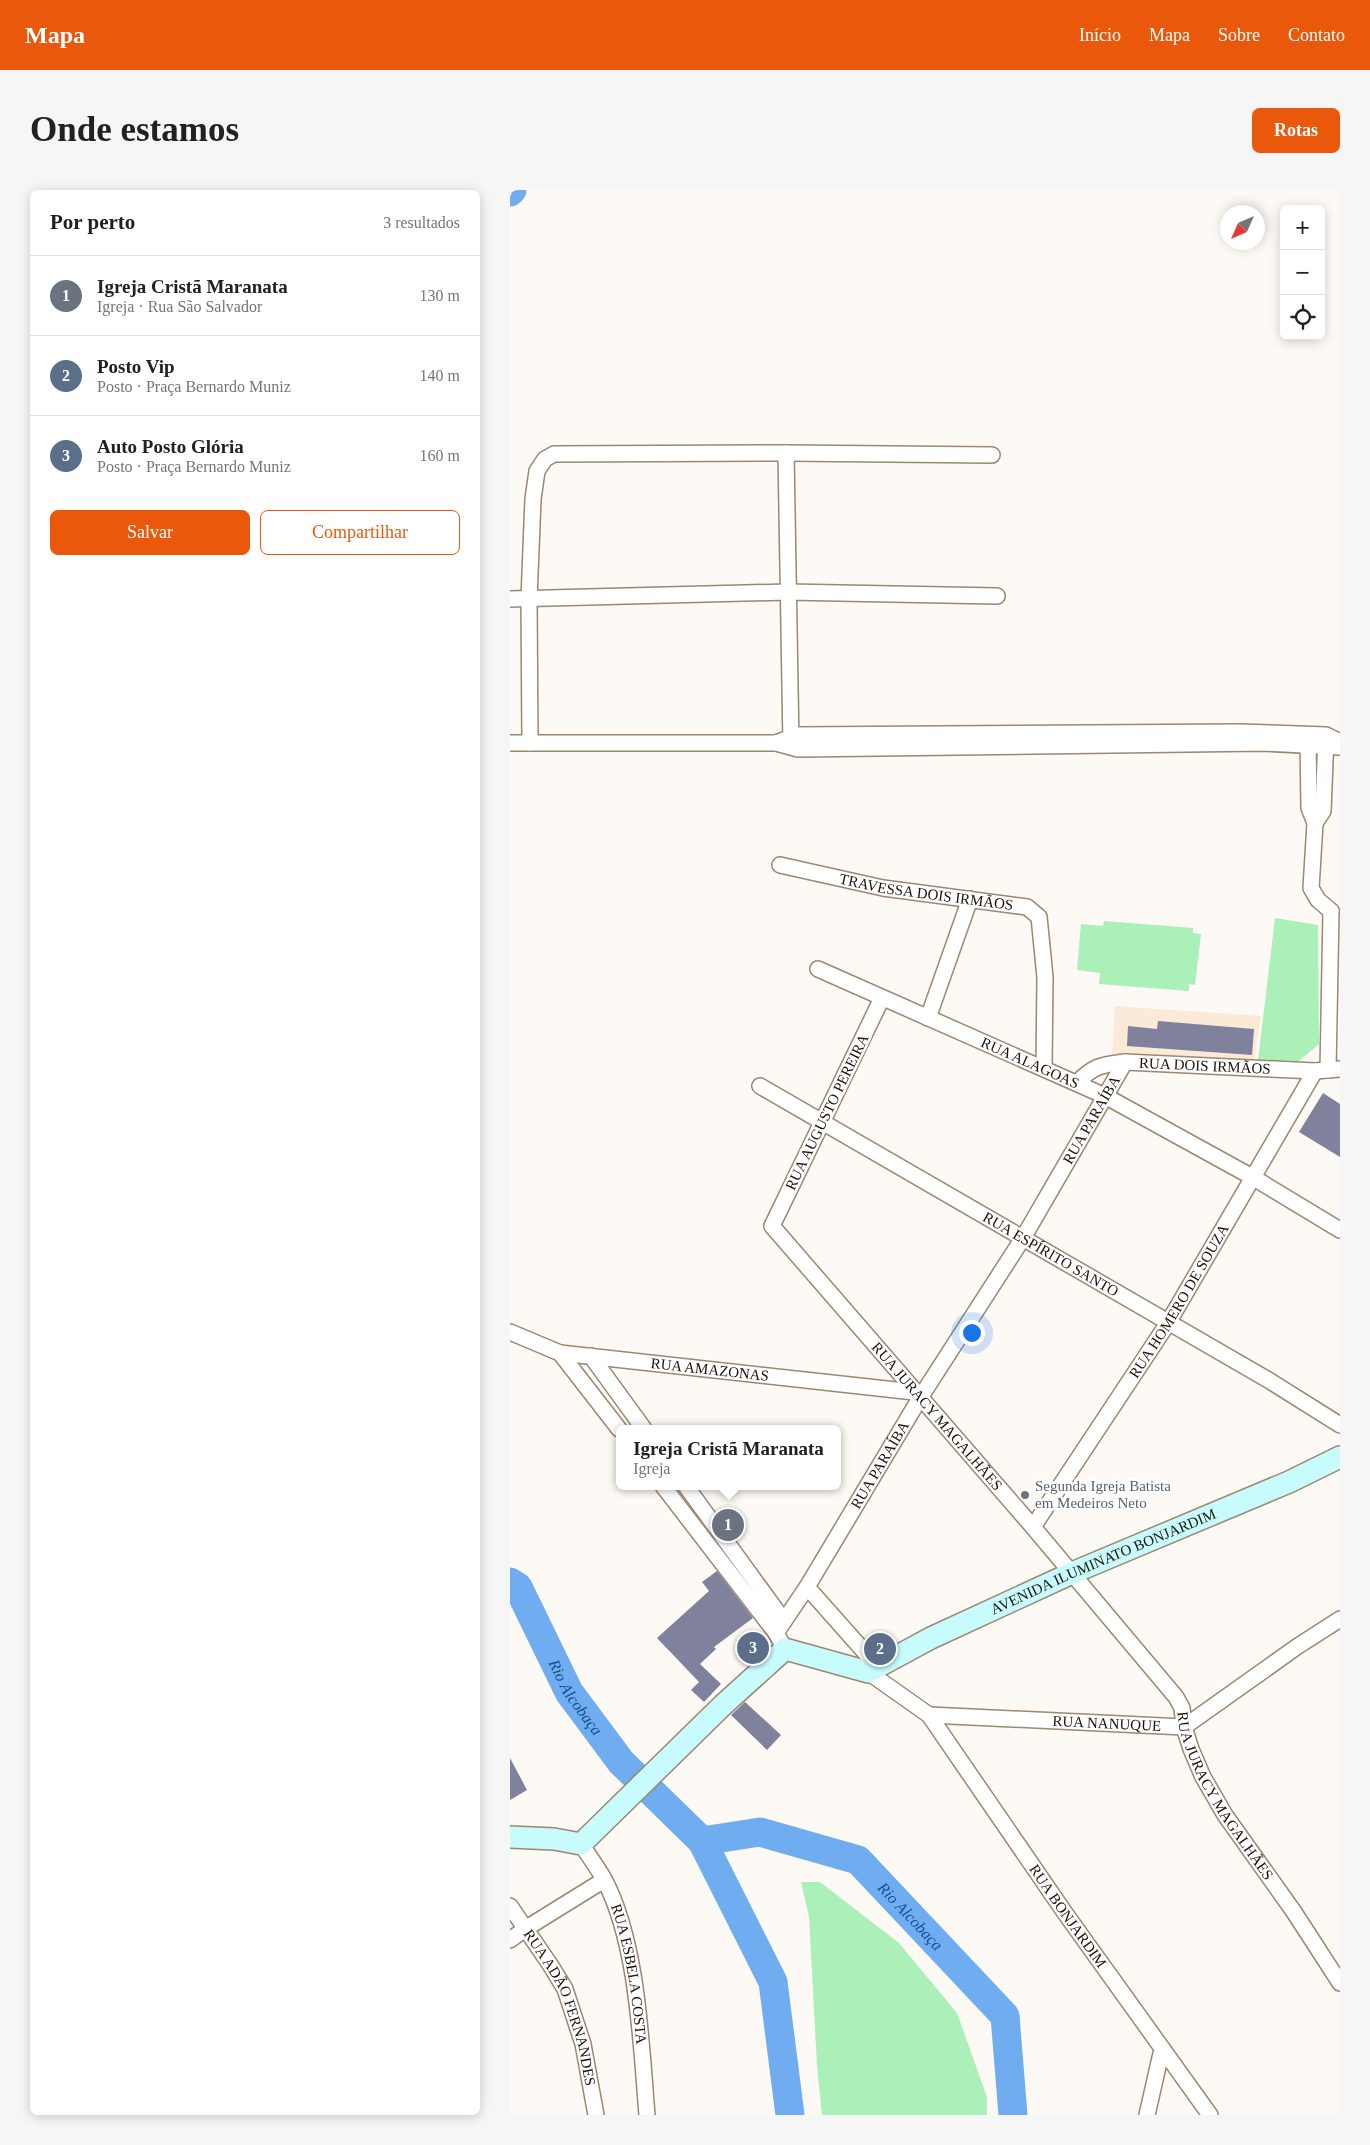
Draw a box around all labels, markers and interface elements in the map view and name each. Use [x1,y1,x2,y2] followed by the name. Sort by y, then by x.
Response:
[25,22,85,48] text: Mapa
[1079,25,1121,45] text: Início
[1149,25,1190,45] text: Mapa
[1218,25,1260,45] text: Sobre
[1288,25,1345,45] text: Contato
[1252,108,1340,153] button: Rotas
[30,110,239,149] text: Onde estamos
[1220,205,1265,250] north arrow
[1280,205,1325,340] map controls
[1280,205,1325,250] button: +
[50,210,135,234] text: Por perto
[383,214,460,231] text: 3 resultados
[1280,250,1325,295] button: −
[97,276,288,297] text: Igreja Cristã Maranata
[62,287,70,304] text: 1
[420,287,460,304] text: 130 m
[1280,295,1325,340] button: locate
[97,298,262,315] text: Igreja · Rua São Salvador
[97,356,175,377] text: Posto Vip
[62,367,70,384] text: 2
[420,367,460,384] text: 140 m
[97,378,291,395] text: Posto · Praça Bernardo Muniz
[97,436,244,457] text: Auto Posto Glória
[62,447,70,464] text: 3
[420,447,460,464] text: 160 m
[97,458,291,475] text: Posto · Praça Bernardo Muniz
[50,510,250,555] button: Salvar
[260,510,460,555] button: Compartilhar
[838,871,1014,913] street label: TRAVESSA DOIS IRMÃOS
[782,1031,872,1193] street label: RUA AUGUSTO PEREIRA
[979,1034,1082,1092] street label: RUA ALAGOAS
[1139,1055,1271,1077] street label: RUA DOIS IRMÃOS
[1060,1073,1123,1167] street label: RUA PARAÍBA
[980,1209,1122,1300] street label: RUA ESPÍRITO SANTO
[1126,1221,1232,1381] street label: RUA HOMERO DE SOUZA
[959,1320,985,1346] your location
[869,1339,1005,1493] street label: RUA JURACY MAGALHÃES
[650,1355,770,1384] street label: RUA AMAZONAS
[848,1418,912,1512] street label: RUA PARAÍBA
[616,1425,841,1490] popup
[633,1438,824,1459] text: Igreja Cristã Maranata
[633,1460,670,1477] text: Igreja
[1035,1478,1171,1511] place label: Segunda Igreja Batista em Medeiros Neto
[1019,1489,1031,1501] marker: Segunda Igreja Batista em Medeiros Neto
[712,1506,744,1544] pin: 1
[988,1506,1218,1617] street label: AVENIDA ILUMINATO BONJARDIM
[737,1629,769,1667] pin: 3
[864,1630,896,1668] pin: 2
[545,1656,606,1738] water label: Rio Alcobaça
[1174,1711,1276,1883] street label: RUA JURACY MAGALHÃES
[1052,1713,1162,1734] street label: RUA NANUQUE
[1026,1862,1110,1971] street label: RUA BONJARDIM
[874,1878,946,1954] water label: Rio Alcobaça
[608,1902,649,2045] street label: RUA ESBELA COSTA
[521,1927,598,2087] street label: RUA ADÃO FERNANDES

